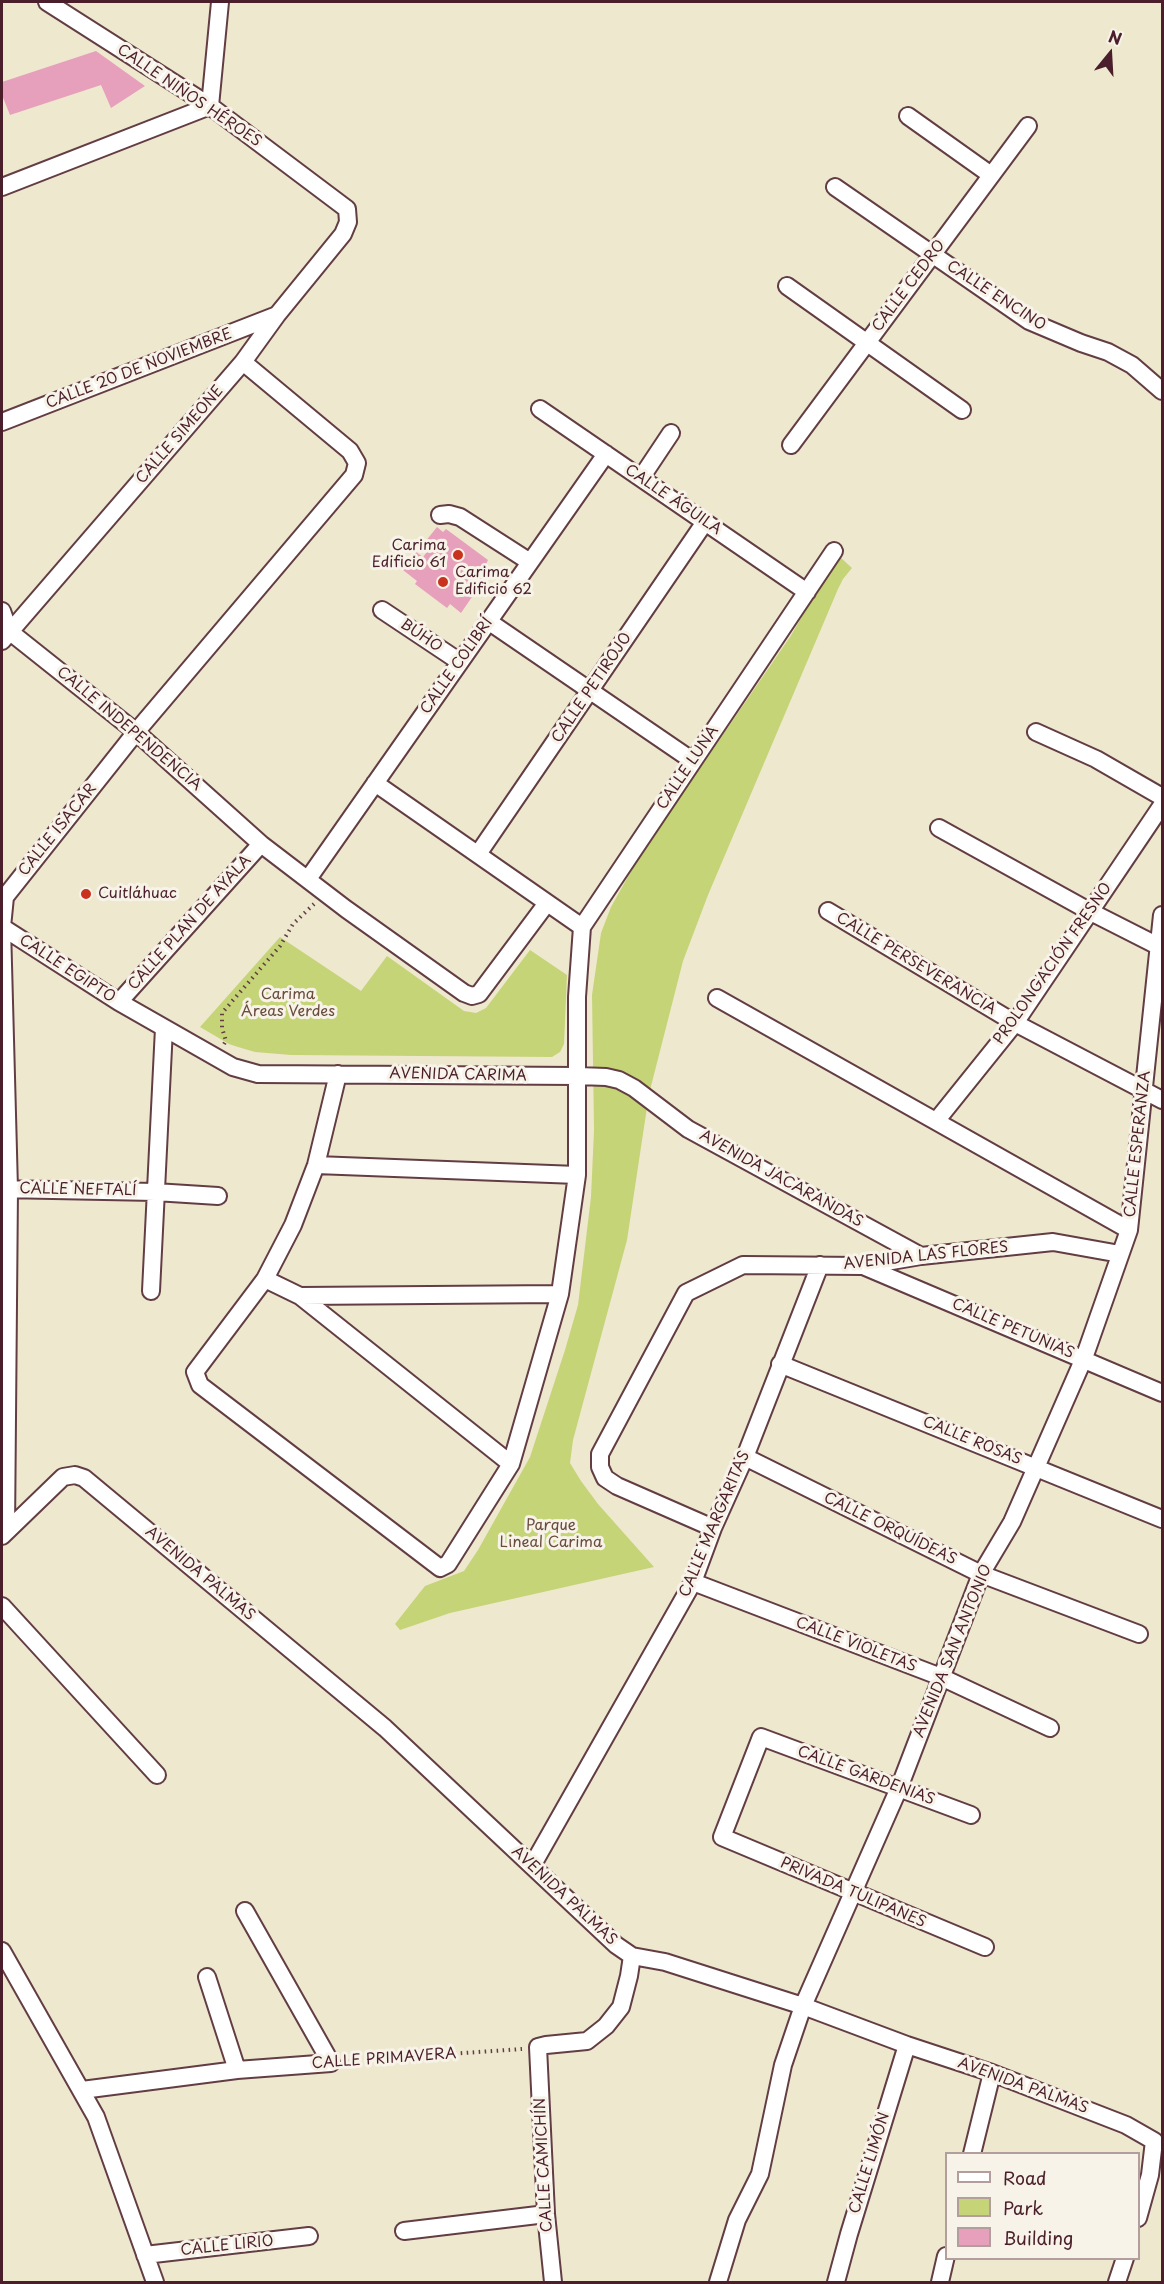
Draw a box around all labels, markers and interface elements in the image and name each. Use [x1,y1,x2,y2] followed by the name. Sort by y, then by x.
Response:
[1080,24,1140,84] north arrow
[1106,24,1125,50] text: N
[113,41,265,151] street label: CALLE NIÑOS HÉROES
[869,237,949,335] street label: CALLE CEDRO
[943,257,1049,335] street label: CALLE ENCINO
[44,325,234,413] street label: CALLE 20 DE NOVIEMBRE
[133,382,227,488] street label: CALLE SIMEONE
[621,461,725,539] street label: CALLE ÁGUILA
[372,537,446,572] place label: Carima Edificio 61
[451,548,465,562] marker: Carima Edificio 61
[455,564,532,599] place label: Carima Edificio 62
[436,575,450,589] marker: Carima Edificio 62
[417,614,497,718] street label: CALLE COLIBRÍ
[397,616,445,656] street label: BÚHO
[548,629,636,747] street label: CALLE PETIROJO
[53,663,205,795] street label: CALLE INDEPENDENCIA
[653,723,723,813] street label: CALLE LUNA
[15,780,101,880] street label: CALLE ISACAR
[125,852,255,994] street label: CALLE PLAN DE AYALA
[990,880,1116,1048] street label: PROLONGACIÓN FRESNO
[98,885,177,903] place label: Cuitláhuac
[79,887,93,901] marker: Cuitláhuac
[833,909,999,1019] street label: CALLE PERSEVERANCIA
[16,931,118,1007] street label: CALLE EGIPTO
[241,986,335,1021] park label: Carima Áreas Verdes
[389,1065,527,1085] street label: AVENIDA CARIMA
[1121,1070,1155,1218] street label: CALLE ESPERANZA
[696,1127,866,1231] street label: AVENIDA JACARANDAS
[19,1180,137,1200] street label: CALLE NEFTALÍ
[843,1238,1009,1274] street label: AVENIDA LAS FLORES
[949,1295,1077,1363] street label: CALLE PETUNIAS
[920,1413,1024,1469] street label: CALLE ROSAS
[676,1448,754,1600] street label: CALLE MARGARITAS
[821,1489,959,1569] street label: CALLE ORQUÍDEAS
[500,1517,602,1552] park label: Parque Lineal Carima
[142,1523,258,1625] street label: AVENIDA PALMAS
[910,1562,996,1740] street label: AVENIDA SAN ANTONIO
[793,1614,919,1676] street label: CALLE VIOLETAS
[795,1743,937,1809] street label: CALLE GARDENIAS
[508,1843,620,1949] street label: AVENIDA PALMAS
[778,1854,928,1932] street label: PRIVADA TULIPANES
[311,2045,457,2073] street label: CALLE PRIMAVERA
[955,2054,1091,2118] street label: AVENIDA PALMAS
[531,2097,557,2233] street label: CALLE CAMICHÍN
[846,2110,894,2216] street label: CALLE LIMÓN
[945,2152,1140,2260] legend
[1003,2164,1047,2191] text: Road
[1003,2194,1043,2221] text: Park
[1003,2224,1073,2251] text: Building
[180,2232,274,2260] street label: CALLE LIRIO

